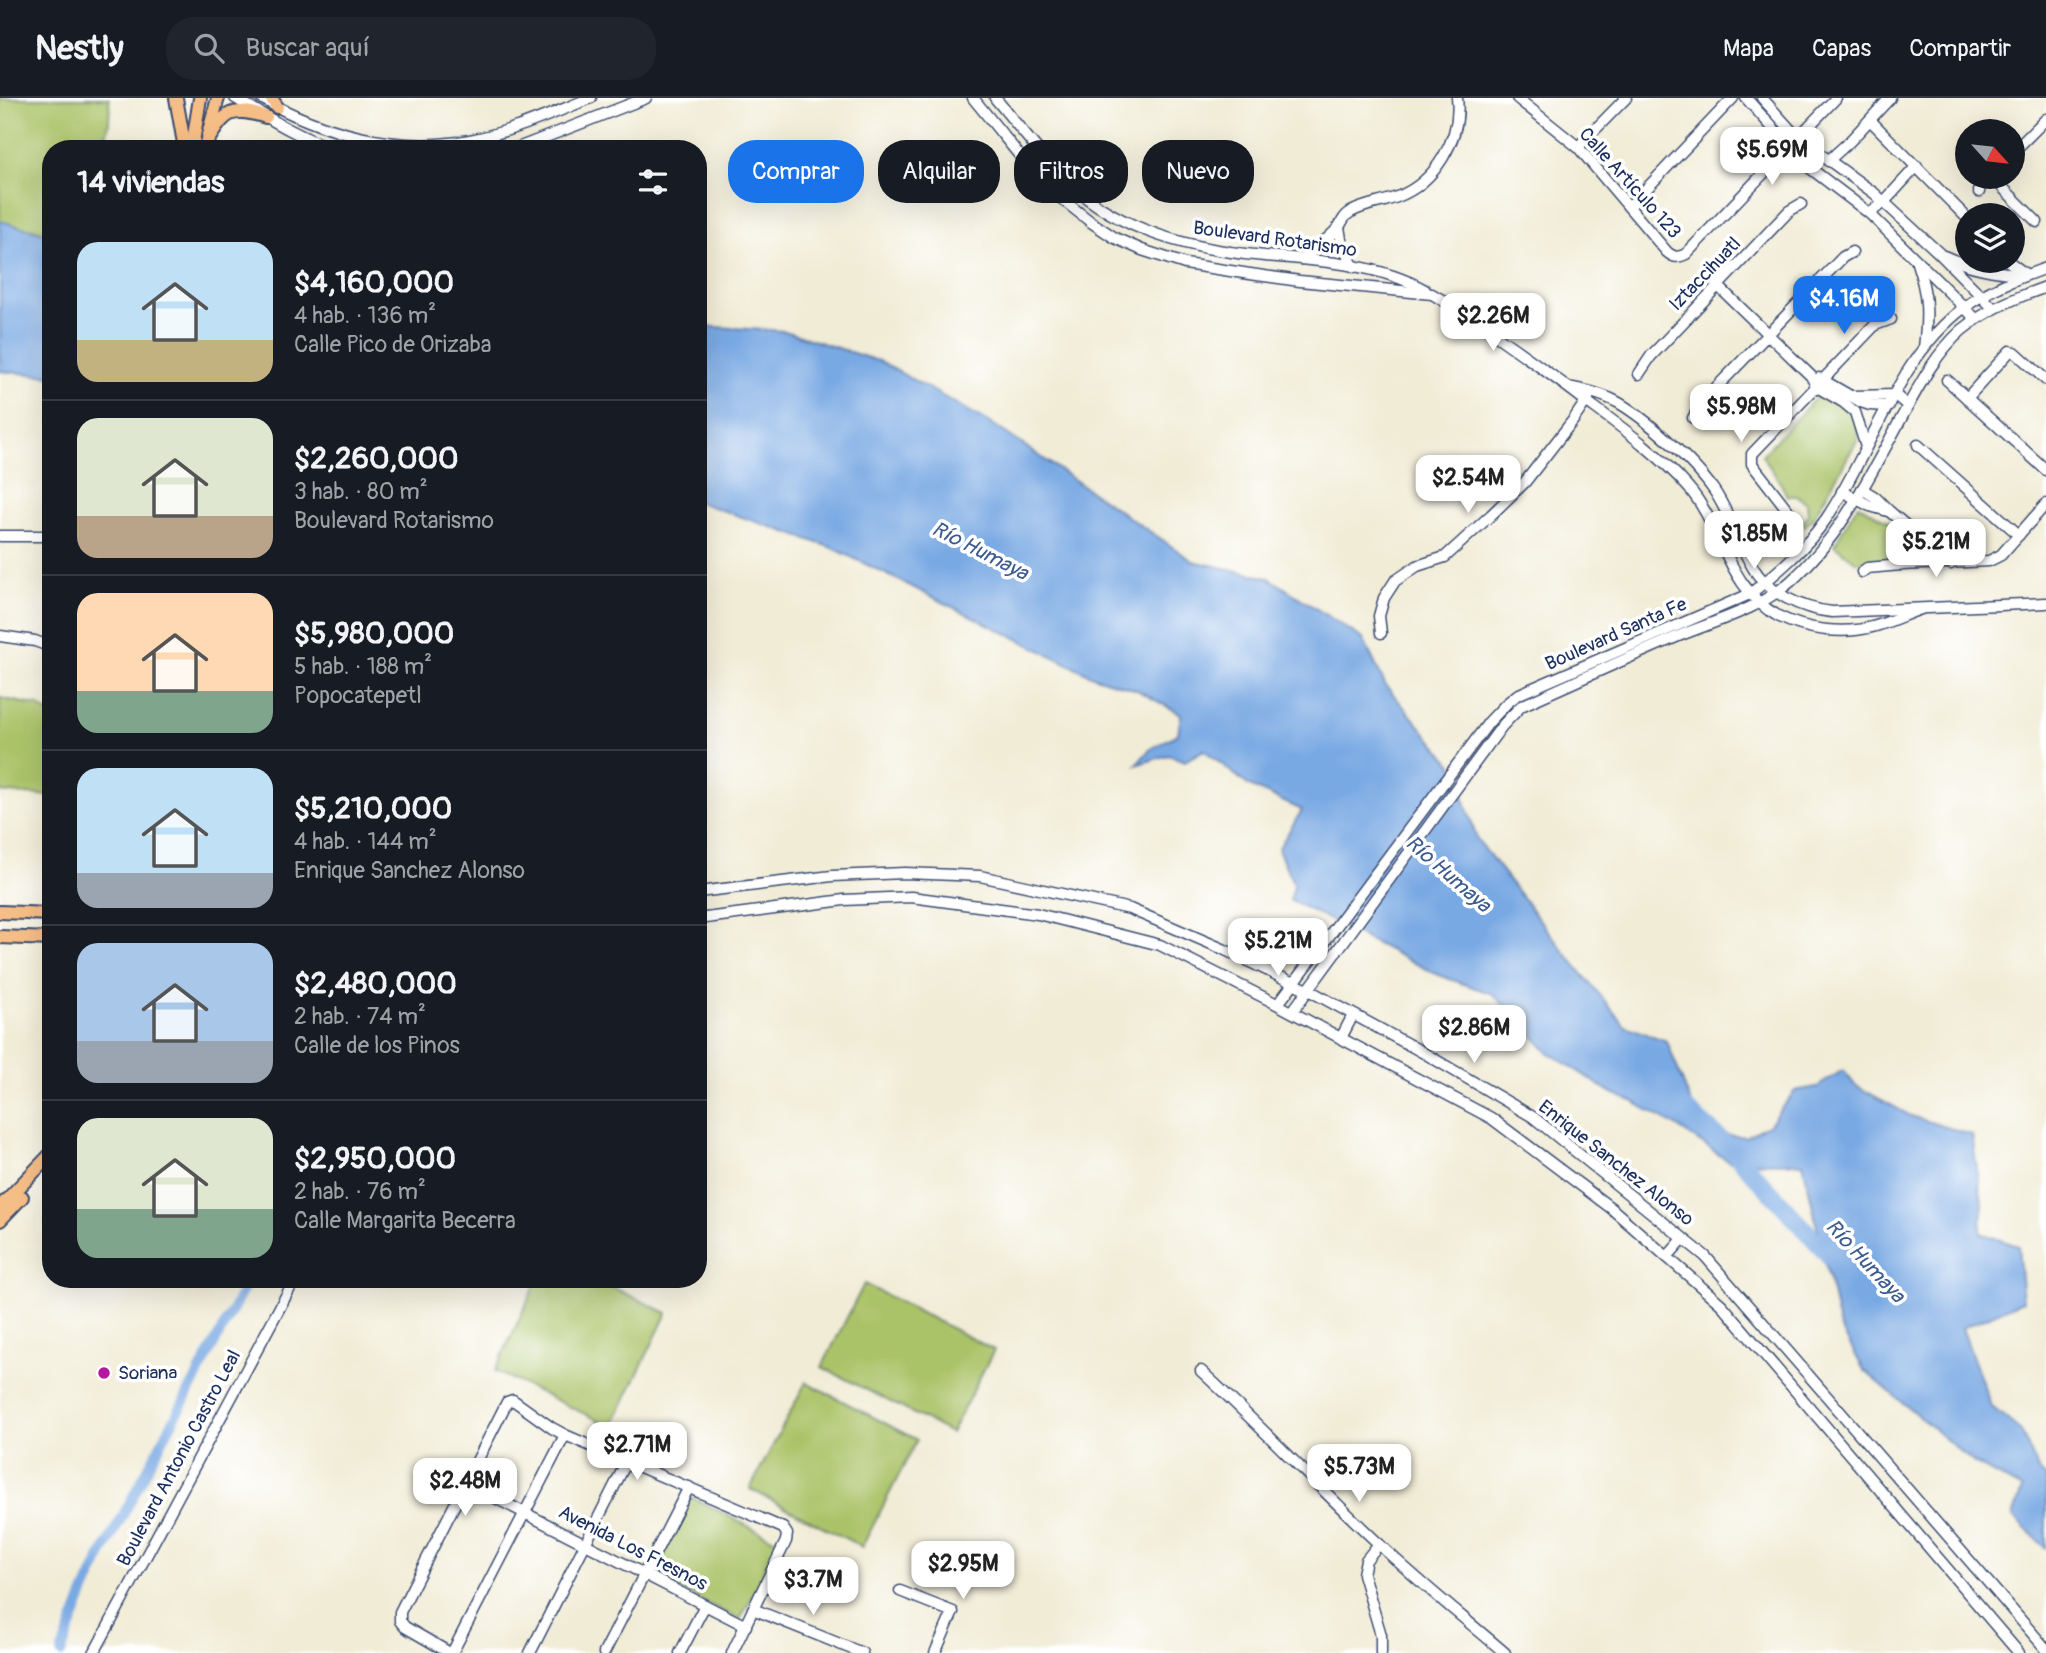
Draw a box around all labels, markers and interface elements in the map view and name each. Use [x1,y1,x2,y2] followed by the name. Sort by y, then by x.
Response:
[166,17,656,80] search box
[35,28,124,69] text: Nestly
[190,29,228,67] icon: search
[246,32,370,64] text: Buscar aquí
[1723,34,1774,63] text: Mapa
[1812,34,1871,63] text: Capas
[1909,34,2011,63] text: Compartir
[1955,119,2025,189] north arrow
[1955,119,2025,273] map controls
[1574,122,1686,244] street label: Calle Artículo 123
[1715,127,1829,187] pin: $5.69M
[1736,135,1808,164] text: $5.69M
[728,140,864,203] chip: Comprar
[878,140,1000,203] chip: Alquilar
[1014,140,1128,203] chip: Filtros
[1142,140,1254,203] chip: Nuevo
[634,163,672,201] icon: filters
[77,164,224,201] text: 14 viviendas
[1955,203,2025,273] button: layers
[1192,216,1358,262] street label: Boulevard Rotarismo
[1664,232,1746,316] street label: Iztaccihuatl
[294,264,454,301] text: $4,160,000
[133,270,217,354] icon: home
[1787,276,1901,336] pin: $4.16M
[1809,284,1879,313] text: $4.16M
[1436,294,1550,353] pin: $2.26M
[294,301,436,330] text: 4 hab. · 136 m²
[1456,301,1530,330] text: $2.26M
[294,330,491,359] text: Calle Pico de Orizaba
[1684,384,1798,444] pin: $5.98M
[1706,392,1776,421] text: $5.98M
[294,440,458,477] text: $2,260,000
[133,446,217,530] icon: home
[1411,456,1525,515] pin: $2.54M
[1432,463,1504,492] text: $2.54M
[294,477,428,506] text: 3 hab. · 80 m²
[294,506,494,535] text: Boulevard Rotarismo
[1697,512,1811,571] pin: $1.85M
[927,515,1034,587] water label: Río Humaya
[1720,519,1788,548] text: $1.85M
[1879,519,1993,579] pin: $5.21M
[1902,527,1970,556] text: $5.21M
[1542,592,1691,676] street label: Boulevard Santa Fe
[294,615,454,652] text: $5,980,000
[133,621,217,705] icon: home
[294,652,432,681] text: 5 hab. · 188 m²
[294,681,422,710] text: Popocatepetl
[294,790,452,827] text: $5,210,000
[133,796,217,880] icon: home
[294,827,437,856] text: 4 hab. · 144 m²
[1400,830,1497,919] water label: Río Humaya
[294,856,525,885] text: Enrique Sanchez Alonso
[1221,918,1335,978] pin: $5.21M
[1244,926,1312,955] text: $5.21M
[294,965,457,1002] text: $2,480,000
[133,971,217,1055] icon: home
[294,1002,426,1031] text: 2 hab. · 74 m²
[1417,1006,1531,1065] pin: $2.86M
[1438,1013,1510,1042] text: $2.86M
[294,1031,460,1060] text: Calle de los Pinos
[1533,1095,1699,1231] street label: Enrique Sanchez Alonso
[294,1140,456,1177] text: $2,950,000
[133,1146,217,1230] icon: home
[294,1177,426,1206] text: 2 hab. · 76 m²
[294,1206,516,1235] text: Calle Margarita Becerra
[1820,1214,1911,1309] water label: Río Humaya
[112,1346,246,1570] street label: Boulevard Antonio Castro Leal
[118,1361,177,1385] place label: Soriana
[96,1365,112,1381] marker: Soriana
[580,1422,694,1482] pin: $2.71M
[603,1430,671,1459] text: $2.71M
[1302,1444,1416,1504] pin: $5.73M
[1323,1452,1395,1481] text: $5.73M
[408,1458,522,1518] pin: $2.48M
[429,1466,501,1495] text: $2.48M
[554,1500,712,1596] street label: Avenida Los Fresnos
[906,1542,1020,1601] pin: $2.95M
[927,1549,999,1578] text: $2.95M
[764,1558,862,1617] pin: $3.7M
[783,1565,843,1594] text: $3.7M

